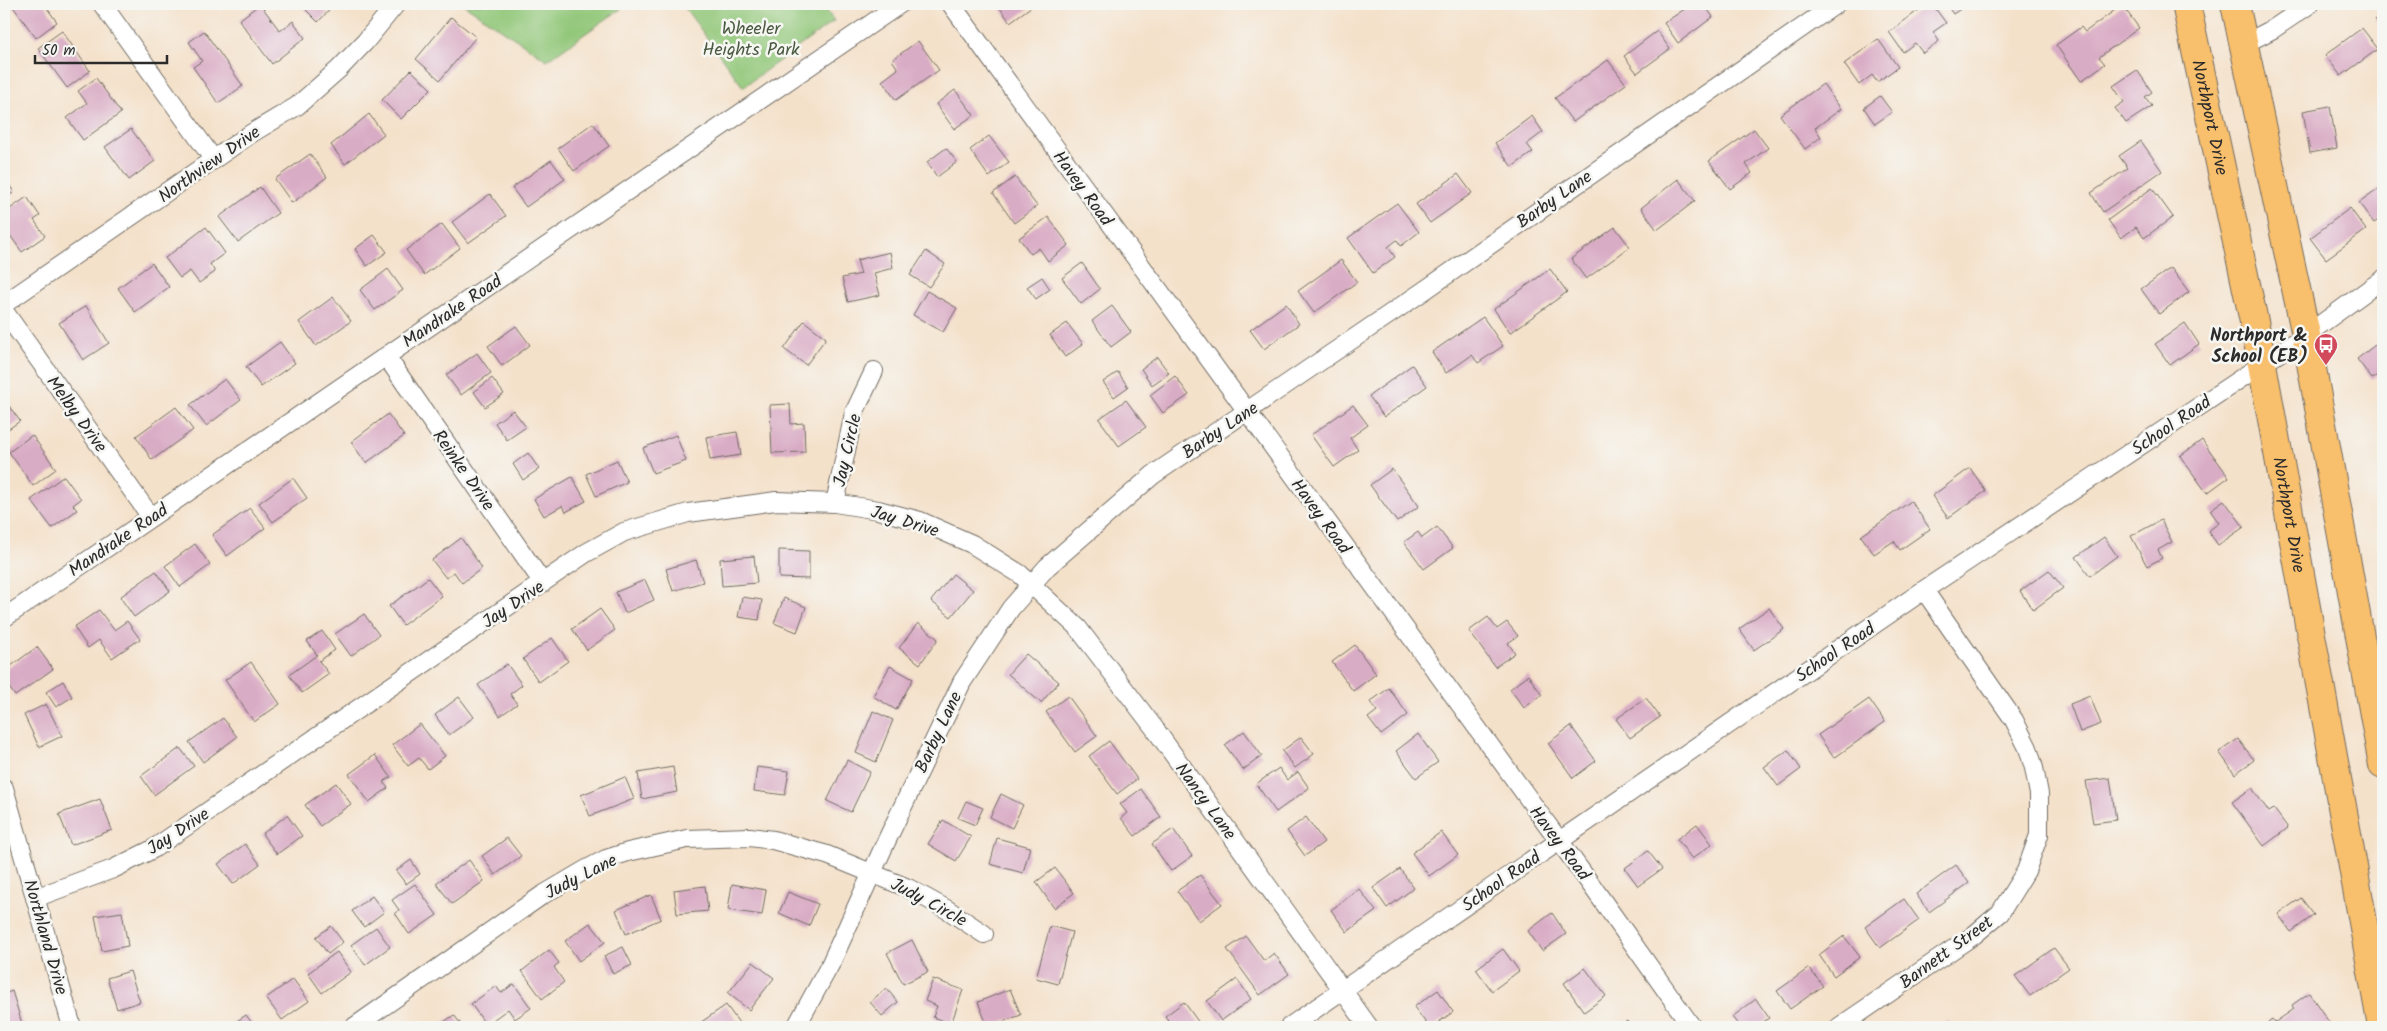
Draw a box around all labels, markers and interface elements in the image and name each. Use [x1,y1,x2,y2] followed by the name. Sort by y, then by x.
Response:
[702,15,800,65] park label: Wheeler Heights Park
[35,32,168,64] scale bar
[42,39,76,63] text: 50 m
[2182,57,2235,178] street label: Northport Drive
[152,119,267,211] street label: Northview Drive
[1044,145,1120,234] street label: Havey Road
[1511,163,1599,237] street label: Barby Lane
[397,267,510,357] street label: Mandrake Road
[2210,322,2308,372] place label: Northport & School (EB)
[2313,332,2339,366] bus stop icon: Northport & School (EB)
[38,370,114,460] street label: Melby Drive
[2126,388,2219,464] street label: School Road
[1177,395,1265,468] street label: Barby Lane
[826,411,871,490] street label: Jay Circle
[424,424,502,518] street label: Reinke Drive
[2263,454,2312,575] street label: Northport Drive
[1282,473,1358,562] street label: Havey Road
[63,496,176,586] street label: Mandrake Road
[867,498,942,547] street label: Jay Drive
[477,574,551,637] street label: Jay Drive
[1790,615,1883,691] street label: School Road
[908,687,971,778] street label: Barby Lane
[1167,757,1243,847] street label: Nancy Lane
[1521,800,1597,889] street label: Havey Road
[142,801,216,864] street label: Jay Drive
[1456,844,1548,920] street label: School Road
[540,847,623,908] street label: Judy Lane
[885,871,972,936] street label: Judy Circle
[14,876,75,999] street label: Northland Drive
[1894,908,2001,997] street label: Barnett Street

